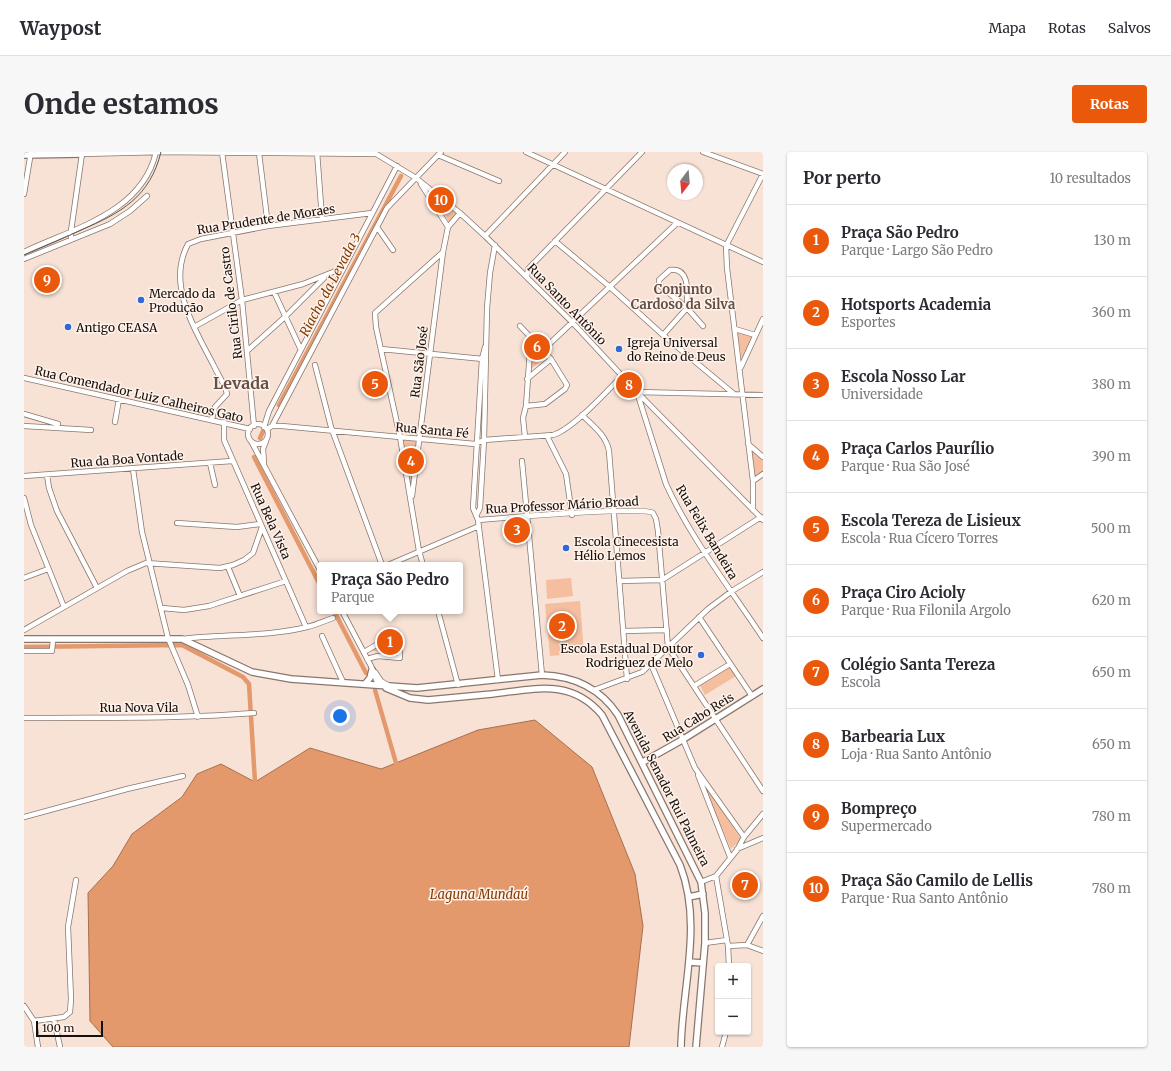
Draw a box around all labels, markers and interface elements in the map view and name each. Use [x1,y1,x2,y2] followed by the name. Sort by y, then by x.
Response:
[20,16,101,40] text: Waypost
[989,19,1026,37] text: Mapa
[1048,19,1086,37] text: Rotas
[1108,19,1151,37] text: Salvos
[1072,85,1147,123] button: Rotas
[24,86,219,122] text: Onde estamos
[667,164,703,200] north arrow
[803,167,881,189] text: Por perto
[1049,170,1131,187] text: 10 resultados
[428,185,454,215] pin: 10
[196,201,336,237] street label: Rua Prudente de Moraes
[841,223,959,242] text: Praça São Pedro
[296,230,364,339] water label: Riacho da Levada 3
[813,232,819,249] text: 1
[1094,232,1131,249] text: 130 m
[841,242,993,259] text: Parque · Largo São Pedro
[217,246,245,360] street label: Rua Cirilo de Castro
[524,260,610,348] street label: Rua Santo Antônio
[34,265,60,295] pin: 9
[631,281,735,313] district label: Conjunto Cardoso da Silva
[149,286,216,315] place label: Mercado da Produção
[136,295,146,305] marker: Mercado da Produção
[841,295,991,314] text: Hotsports Academia
[812,304,820,321] text: 2
[1092,304,1131,321] text: 360 m
[841,314,896,331] text: Esportes
[75,320,158,335] place label: Antigo CEASA
[63,322,73,332] marker: Antigo CEASA
[407,325,431,399] street label: Rua São José
[524,332,550,362] pin: 6
[627,335,726,364] place label: Igreja Universal do Reino de Deus
[614,344,624,354] marker: Igreja Universal do Reino de Deus
[33,363,245,425] street label: Rua Comendador Luiz Calheiros Gato
[841,367,966,386] text: Escola Nosso Lar
[362,369,388,399] pin: 5
[616,370,642,400] pin: 8
[213,373,269,393] district label: Levada
[812,376,820,393] text: 3
[1092,376,1131,393] text: 380 m
[841,386,923,403] text: Universidade
[395,419,469,441] street label: Rua Santa Fé
[841,439,994,458] text: Praça Carlos Paurílio
[398,446,424,476] pin: 4
[70,448,184,470] street label: Rua da Boa Vontade
[812,448,820,465] text: 4
[1092,448,1131,465] text: 390 m
[841,458,970,475] text: Parque · Rua São José
[248,481,295,562] street label: Rua Bela Vista
[673,482,741,582] street label: Rua Felix Bandeira
[485,493,639,517] street label: Rua Professor Mário Broad
[841,511,1021,530] text: Escola Tereza de Lisieux
[504,515,530,545] pin: 3
[812,520,820,537] text: 5
[1091,520,1131,537] text: 500 m
[841,530,998,547] text: Escola · Rua Cícero Torres
[574,534,679,563] place label: Escola Cinecesista Hélio Lemos
[561,543,571,553] marker: Escola Cinecesista Hélio Lemos
[317,562,463,614] popup
[331,570,449,589] text: Praça São Pedro
[841,583,965,602] text: Praça Ciro Acioly
[331,589,374,606] text: Parque
[812,592,820,609] text: 6
[1092,592,1131,609] text: 620 m
[841,602,1011,619] text: Parque · Rua Filonila Argolo
[549,611,575,641] pin: 2
[377,627,403,657] pin: 1
[560,641,694,670] place label: Escola Estadual Doutor Rodriguez de Melo
[696,650,706,660] marker: Escola Estadual Doutor Rodriguez de Melo
[841,655,995,674] text: Colégio Santa Tereza
[812,664,820,681] text: 7
[1092,664,1131,681] text: 650 m
[841,674,881,691] text: Escola
[660,689,736,745] street label: Rua Cabo Reis
[99,700,179,715] street label: Rua Nova Vila
[330,706,350,726] your location
[620,706,713,869] street label: Avenida Senador Rui Palmeira
[841,727,945,746] text: Barbearia Lux
[812,736,820,753] text: 8
[1092,736,1131,753] text: 650 m
[841,746,991,763] text: Loja · Rua Santo Antônio
[841,799,917,818] text: Bompreço
[812,808,820,825] text: 9
[1092,808,1131,825] text: 780 m
[841,818,932,835] text: Supermercado
[732,870,758,900] pin: 7
[841,871,1033,890] text: Praça São Camilo de Lellis
[809,880,823,897] text: 10
[1092,880,1131,897] text: 780 m
[430,886,529,903] water label: Laguna Mundaú
[841,890,1008,907] text: Parque · Rua Santo Antônio
[715,963,751,1035] map controls
[715,963,751,999] button: +
[715,999,751,1035] button: −
[36,1019,103,1038] scale bar
[42,1021,74,1035] text: 100 m

